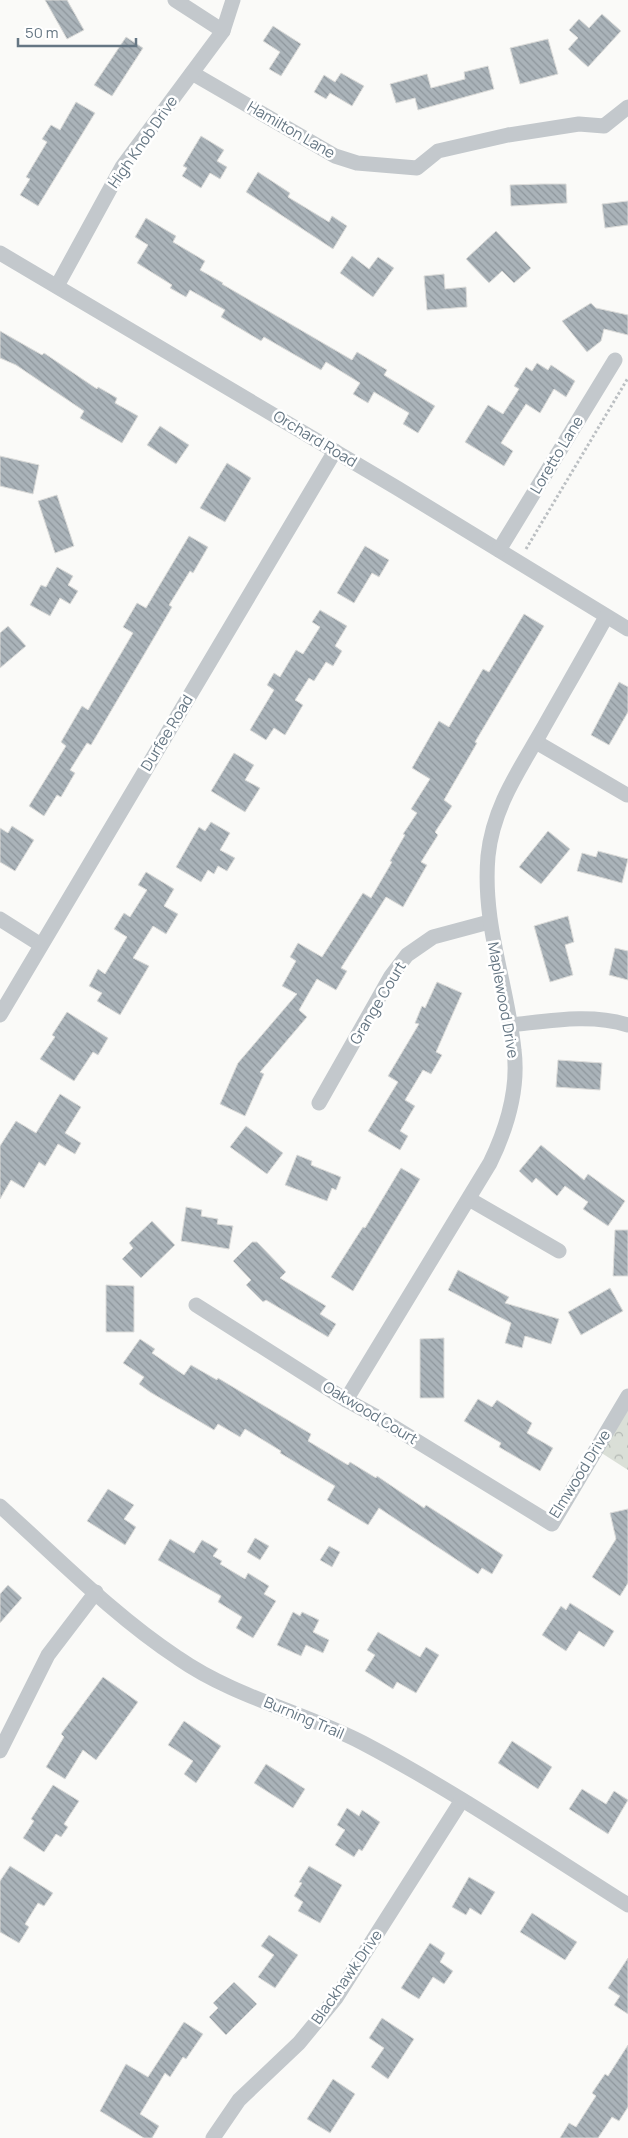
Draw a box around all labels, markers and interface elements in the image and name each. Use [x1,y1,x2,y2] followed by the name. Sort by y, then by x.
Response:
[18,15,135,47] scale bar
[25,22,59,43] text: 50 m
[103,91,182,192] street label: High Knob Drive
[243,96,339,163] street label: Hamilton Lane
[269,405,361,472] street label: Orchard Road
[525,412,588,498] street label: Loretto Lane
[136,691,198,775] street label: Durfee Road
[483,940,524,1060] street label: Maplewood Drive
[344,957,411,1048] street label: Grange Court
[319,1376,422,1449] street label: Oakwood Court
[544,1425,615,1522] street label: Elmwood Drive
[261,1691,348,1744] street label: Burning Trail
[306,1925,387,2028] street label: Blackhawk Drive

